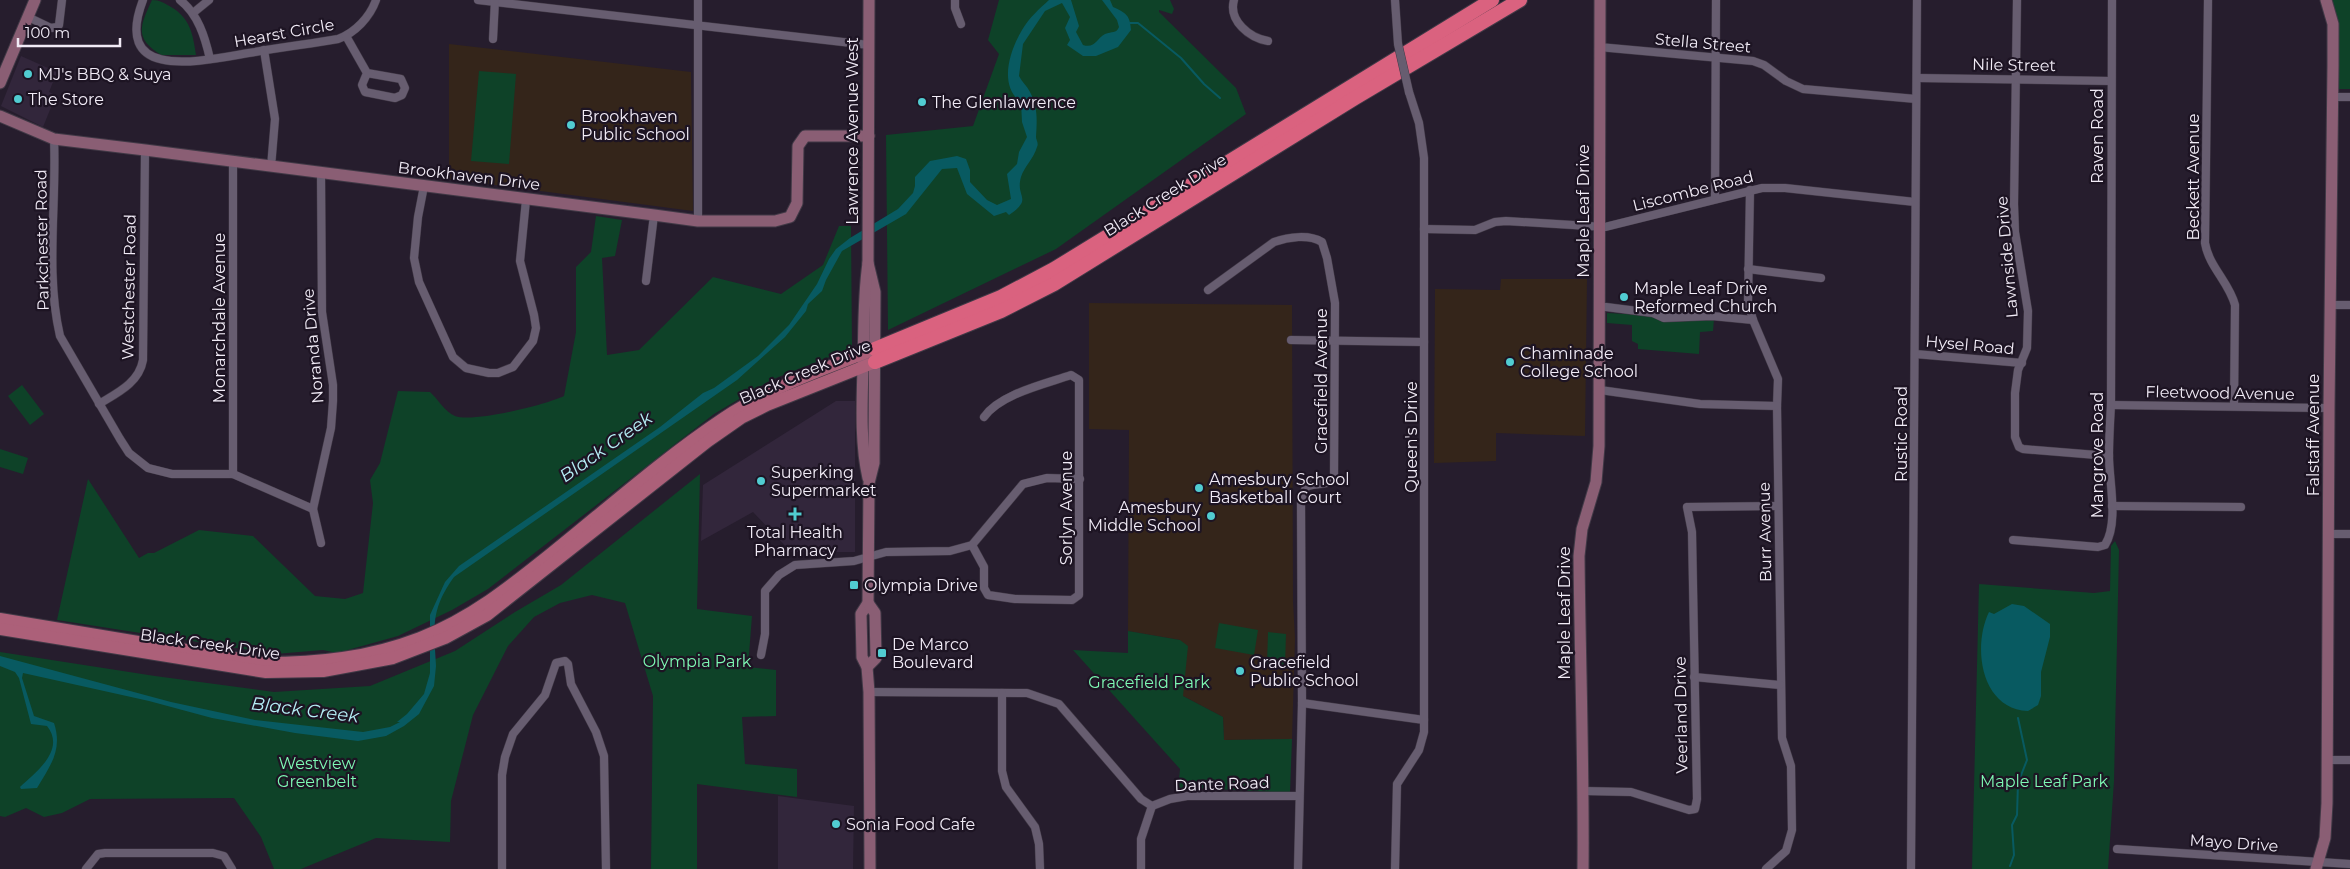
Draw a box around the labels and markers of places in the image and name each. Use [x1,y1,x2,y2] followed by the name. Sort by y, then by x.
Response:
[38,65,172,84] place label: MJ's BBQ & Suya
[22,68,34,80] marker: MJ's BBQ & Suya
[28,90,104,109] place label: The Store
[12,93,24,105] marker: The Store
[932,93,1076,112] place label: The Glenlawrence
[916,96,928,108] marker: The Glenlawrence
[581,107,690,144] place label: Brookhaven Public School
[565,119,577,131] marker: Brookhaven Public School
[1634,279,1777,316] place label: Maple Leaf Drive Reformed Church
[1618,291,1630,303] marker: Maple Leaf Drive Reformed Church
[1520,344,1638,381] place label: Chaminade College School
[1504,356,1516,368] marker: Chaminade College School
[771,463,877,500] place label: Superking Supermarket
[1209,470,1350,507] place label: Amesbury School Basketball Court
[755,475,767,487] marker: Superking Supermarket
[1193,482,1205,494] marker: Amesbury School Basketball Court
[1088,498,1201,535] place label: Amesbury Middle School
[789,508,801,520] marker: Total Health Pharmacy
[1205,510,1217,522] marker: Amesbury Middle School
[747,523,843,560] place label: Total Health Pharmacy
[864,576,978,595] place label: Olympia Drive
[848,579,860,591] marker: Olympia Drive
[892,635,974,672] place label: De Marco Boulevard
[876,647,888,659] marker: De Marco Boulevard
[1250,653,1359,690] place label: Gracefield Public School
[1234,665,1246,677] marker: Gracefield Public School
[846,815,975,834] place label: Sonia Food Cafe
[830,818,842,830] marker: Sonia Food Cafe

